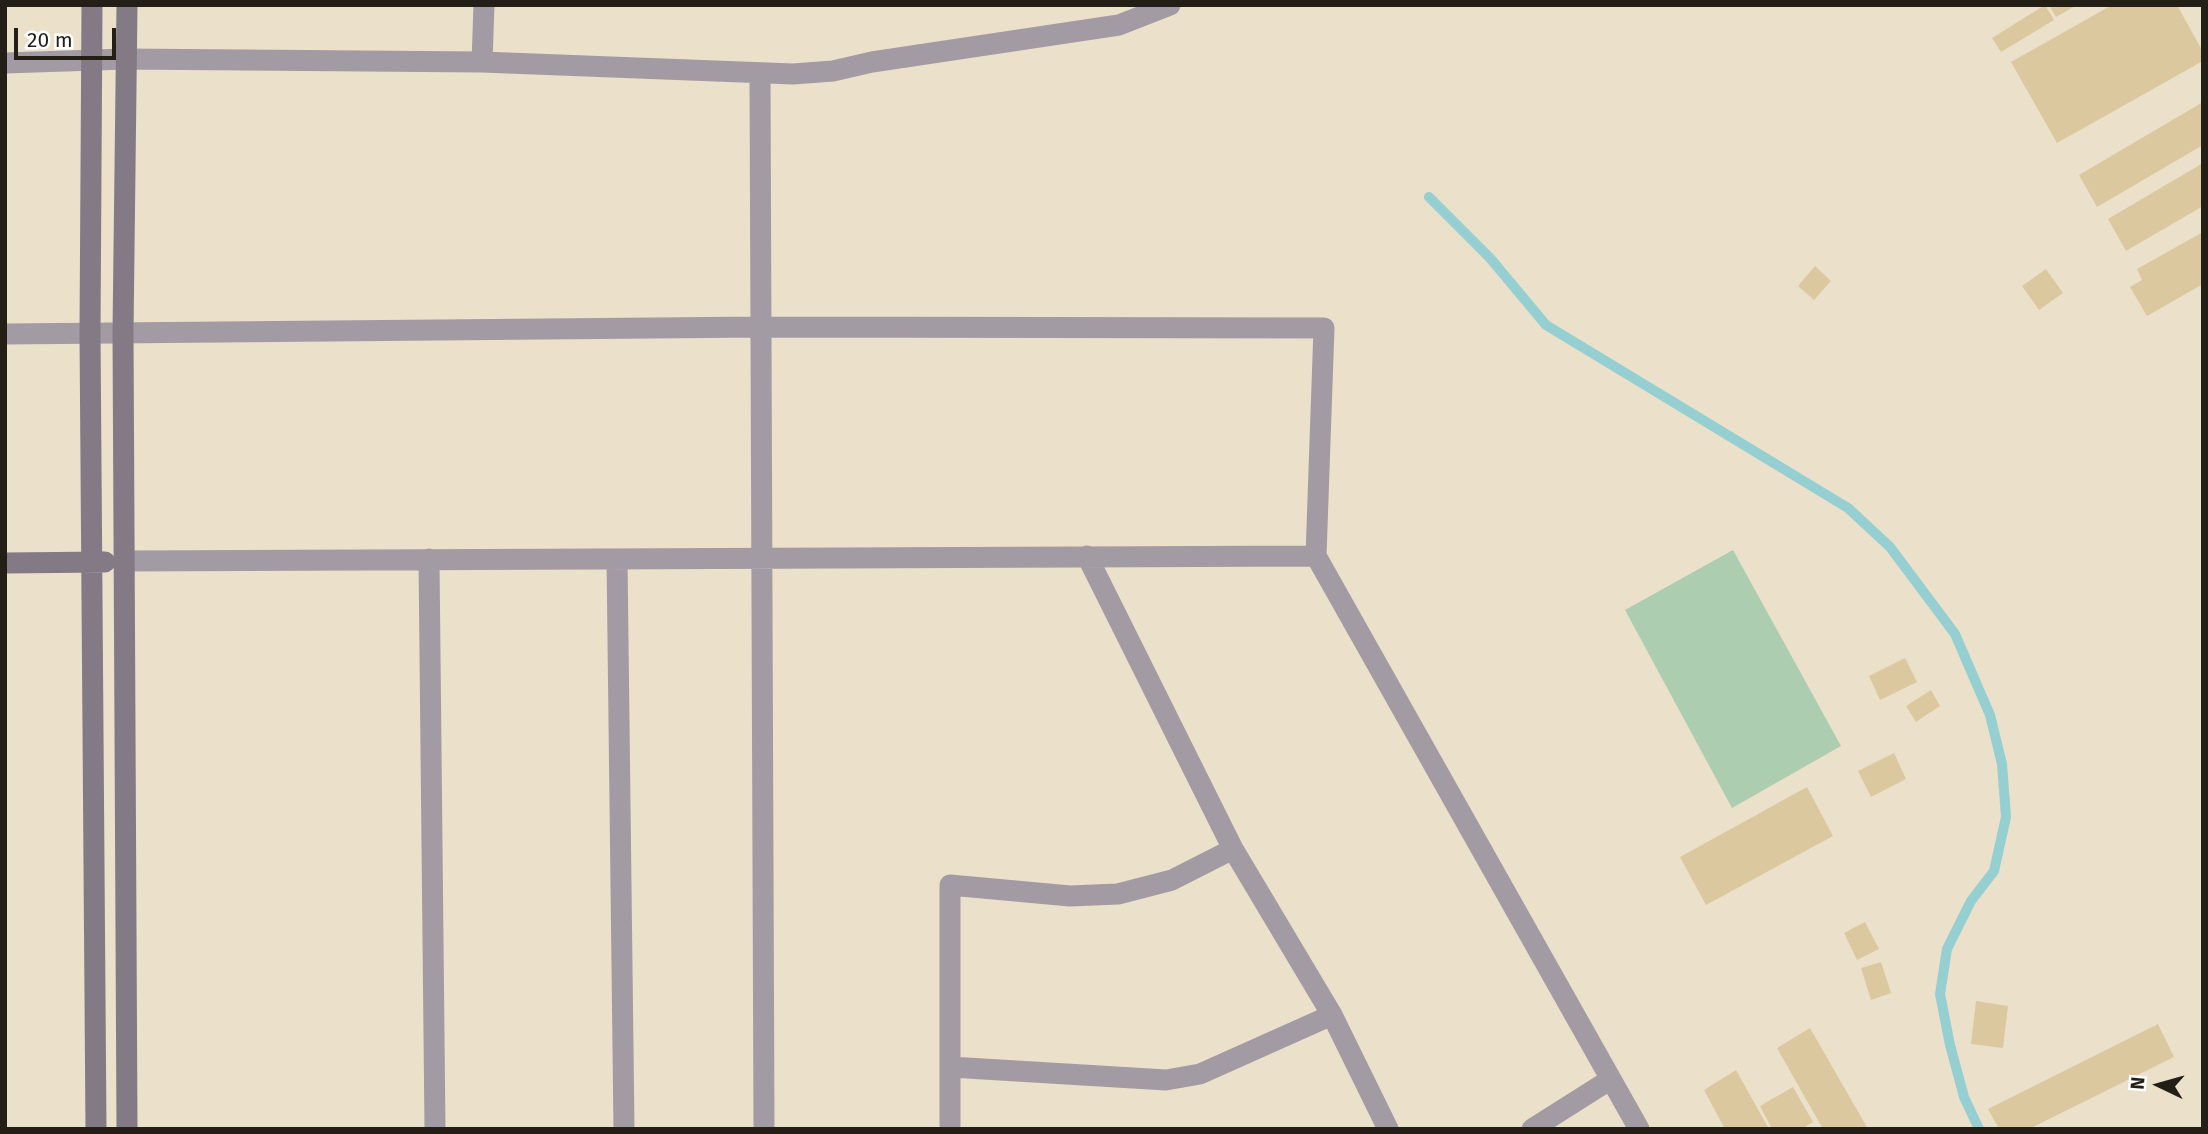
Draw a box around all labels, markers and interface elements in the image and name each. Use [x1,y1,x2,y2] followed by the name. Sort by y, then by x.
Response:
[18,14,119,58] scale bar
[27,27,73,53] text: 20 m
[2124,1050,2194,1120] north arrow
[2126,1076,2150,1090] text: N

